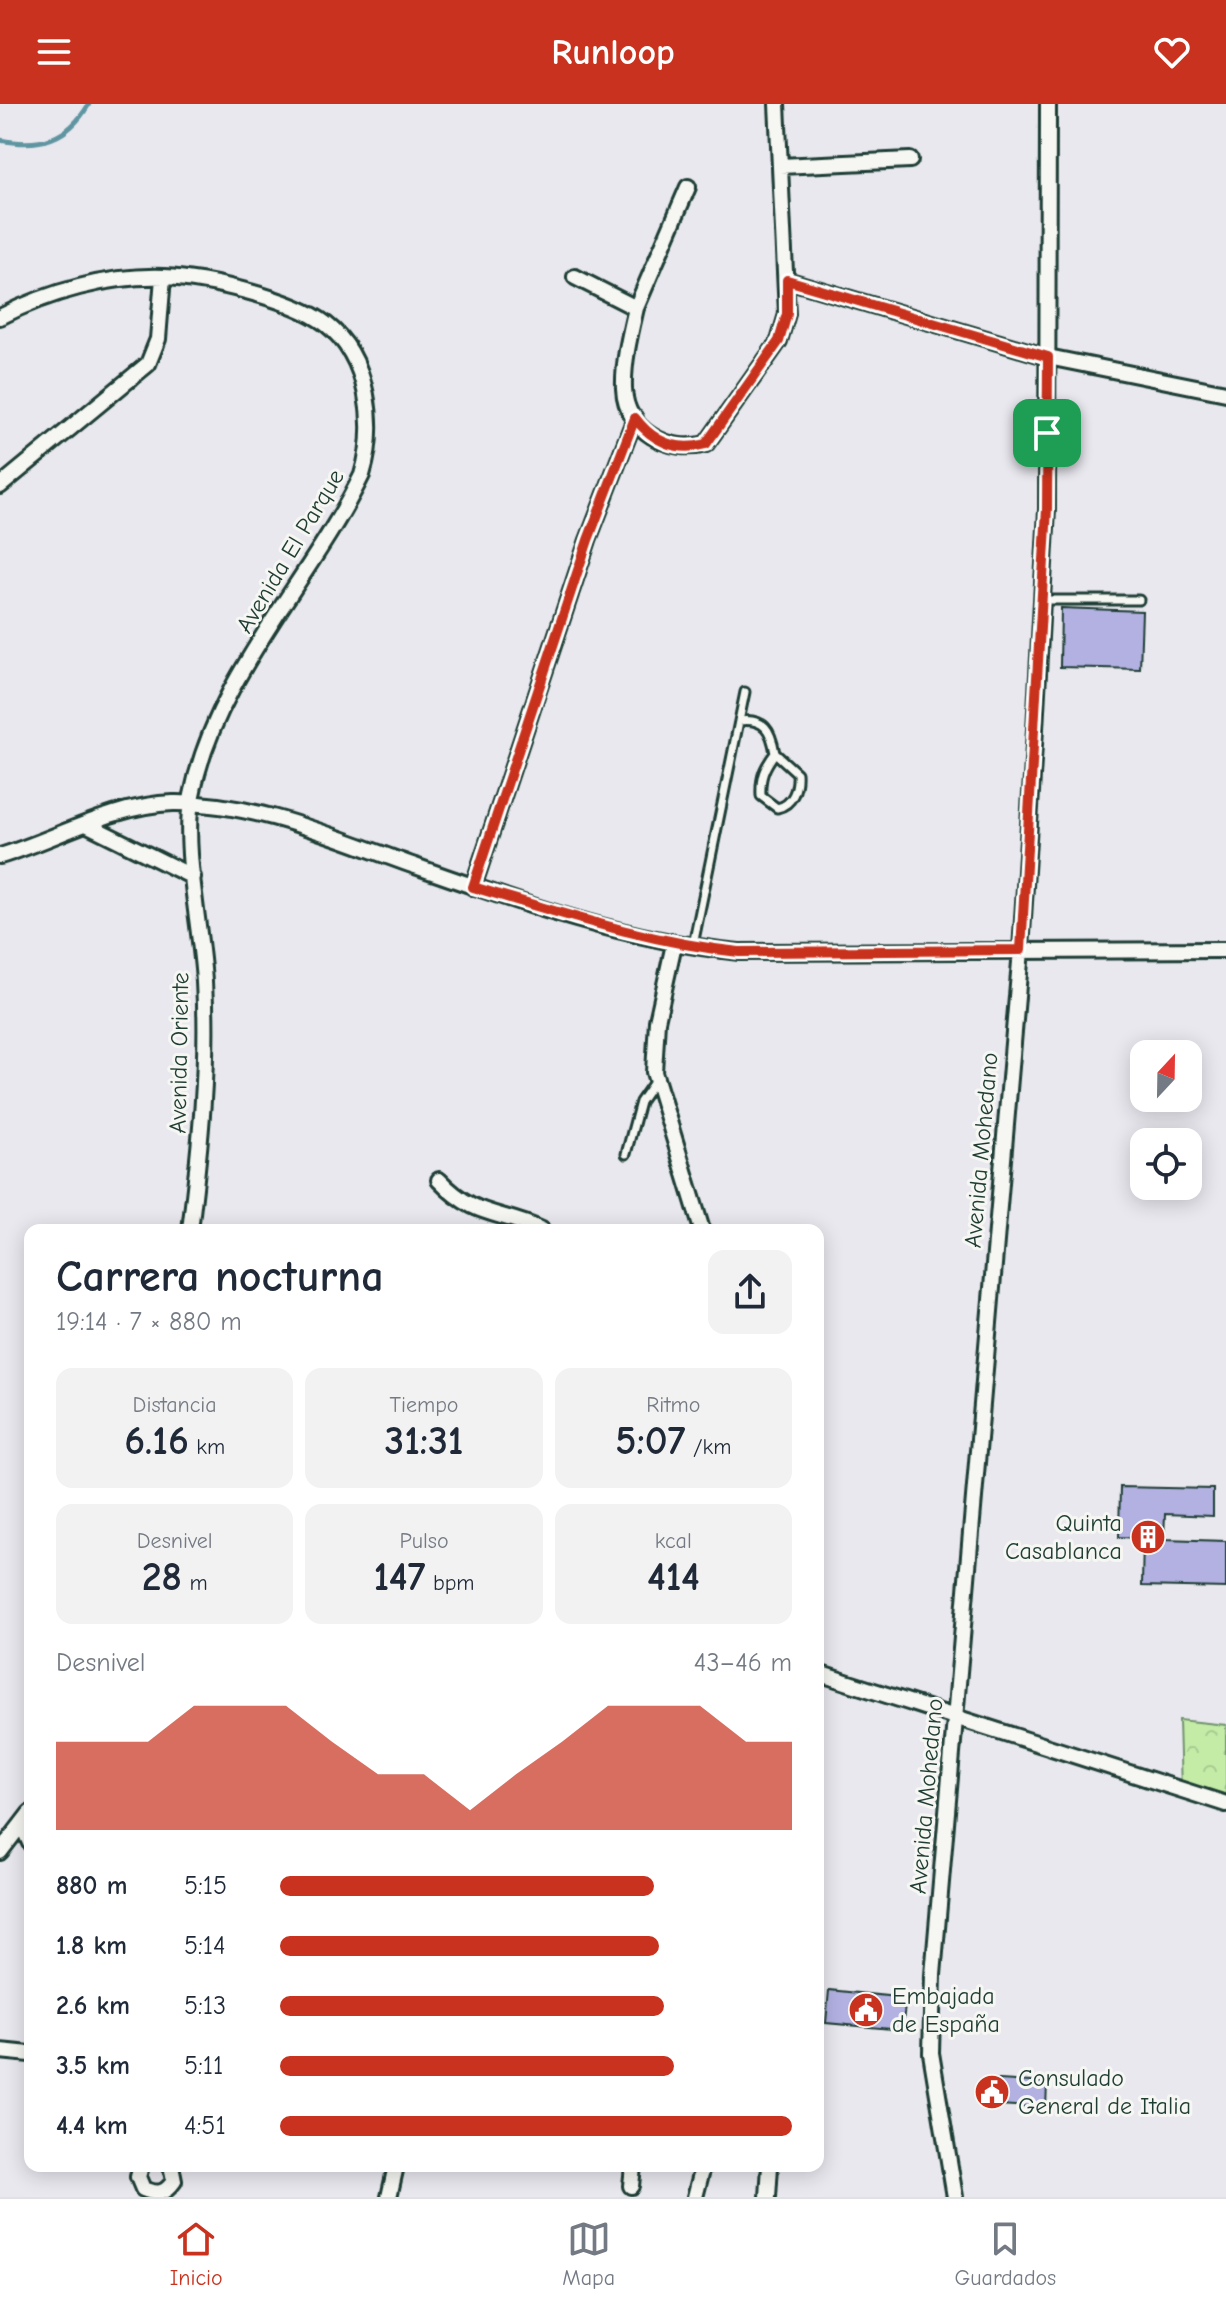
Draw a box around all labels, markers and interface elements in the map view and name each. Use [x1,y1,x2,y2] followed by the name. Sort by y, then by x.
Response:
[32,30,76,74] icon: menu
[1150,30,1194,74] icon: heart
[551,32,675,73] text: Runloop
[1013,399,1081,467] pin
[1025,411,1069,455] icon: arrive
[230,464,350,638] street label: Avenida El Parque
[164,972,194,1134] street label: Avenida Oriente
[1130,1040,1202,1112] north arrow
[1130,1040,1202,1200] map controls
[959,1051,1003,1249] street label: Avenida Mohedano
[1130,1128,1202,1200] button: locate
[708,1250,792,1334] button: share
[56,1251,384,1302] text: Carrera nocturna
[56,1307,242,1337] text: 19:14 · 7 × 880 m
[133,1392,217,1418] text: Distancia
[389,1392,459,1418] text: Tiempo
[646,1392,700,1418] text: Ritmo
[124,1418,189,1464] text: 6.16
[384,1418,464,1464] text: 31:31
[615,1418,686,1464] text: 5:07
[189,1434,225,1460] text: km
[686,1434,731,1460] text: /km
[1005,1509,1122,1565] place label: Quinta Casablanca
[1129,1518,1167,1556] building icon: Quinta Casablanca
[137,1528,213,1554] text: Desnivel
[399,1528,449,1554] text: Pulso
[655,1528,692,1554] text: kcal
[142,1554,182,1600] text: 28
[373,1554,426,1600] text: 147
[647,1554,700,1600] text: 414
[182,1570,208,1596] text: m
[426,1570,475,1596] text: bpm
[56,1648,146,1678] text: Desnivel
[694,1648,792,1678] text: 43–46 m
[904,1697,948,1895] street label: Avenida Mohedano
[56,1871,127,1901] text: 880 m
[184,1871,227,1901] text: 5:15
[56,1931,127,1961] text: 1.8 km
[184,1931,226,1961] text: 5:14
[892,1982,1000,2038] place label: Embajada de España
[56,1991,130,2021] text: 2.6 km
[184,1991,226,2021] text: 5:13
[847,1991,885,2029] public building icon: Embajada de España
[56,2051,130,2081] text: 3.5 km
[184,2051,223,2081] text: 5:11
[1018,2064,1191,2120] place label: Consulado General de Italia
[973,2073,1011,2111] public building icon: Consulado General de Italia
[56,2111,128,2141] text: 4.4 km
[184,2111,226,2141] text: 4:51
[170,2217,223,2291] tab: Inicio
[562,2217,615,2291] tab: Mapa
[955,2217,1056,2291] tab: Guardados

